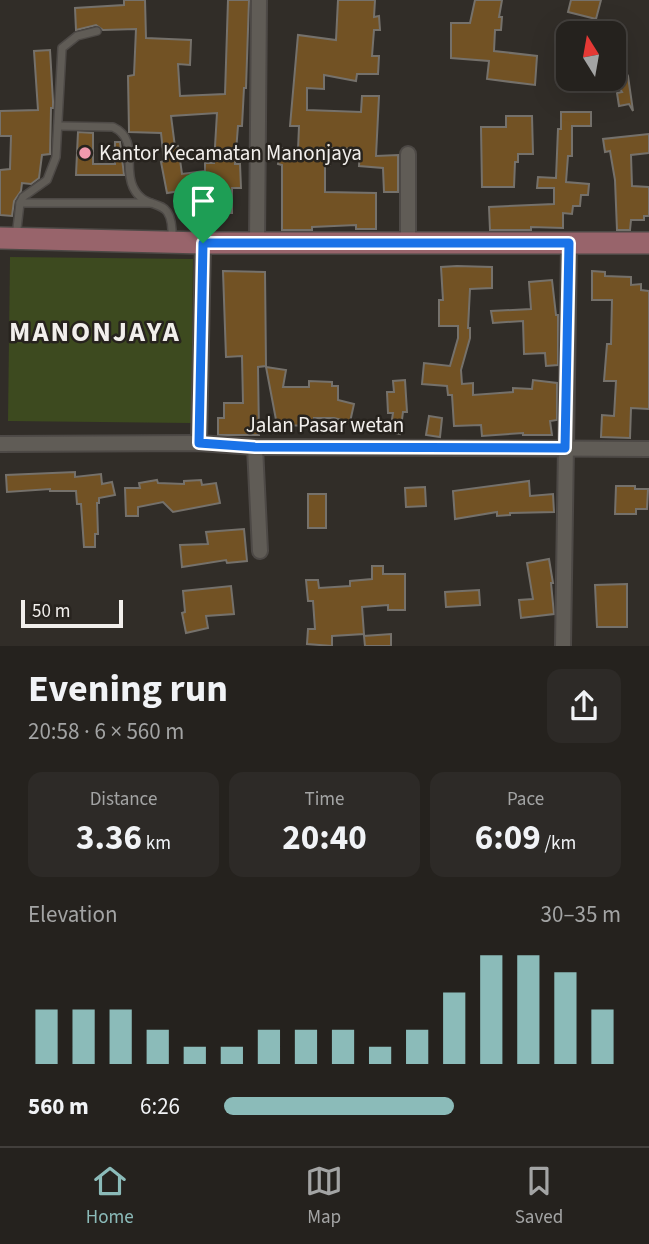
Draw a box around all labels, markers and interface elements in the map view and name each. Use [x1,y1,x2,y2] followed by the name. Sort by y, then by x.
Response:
[556,21,626,91] north arrow
[556,21,626,91] map controls
[99,138,362,168] place label: Kantor Kecamatan Manonjaya
[77,145,93,161] marker: Kantor Kecamatan Manonjaya
[173,171,233,243] pin
[184,182,222,220] icon: arrive
[9,312,181,352] district label: MANONJAYA
[246,410,404,440] street label: Jalan Pasar wetan
[21,596,122,628] scale bar
[32,598,70,625] text: 50 m
[28,662,228,716] text: Evening run
[547,669,621,743] button: share
[28,715,184,748] text: 20:58 · 6 × 560 m
[90,786,157,813] text: Distance
[304,786,345,813] text: Time
[507,786,544,813] text: Pace
[76,813,142,863] text: 3.36
[282,813,367,863] text: 20:40
[475,813,541,863] text: 6:09
[142,830,171,857] text: km
[541,830,576,857] text: /km
[28,898,118,931] text: Elevation
[541,898,621,931] text: 30–35 m
[28,1090,89,1123] text: 560 m
[140,1090,180,1123] text: 6:26
[86,1162,134,1231] tab: Home
[305,1162,343,1231] tab: Map
[515,1162,563,1231] tab: Saved

